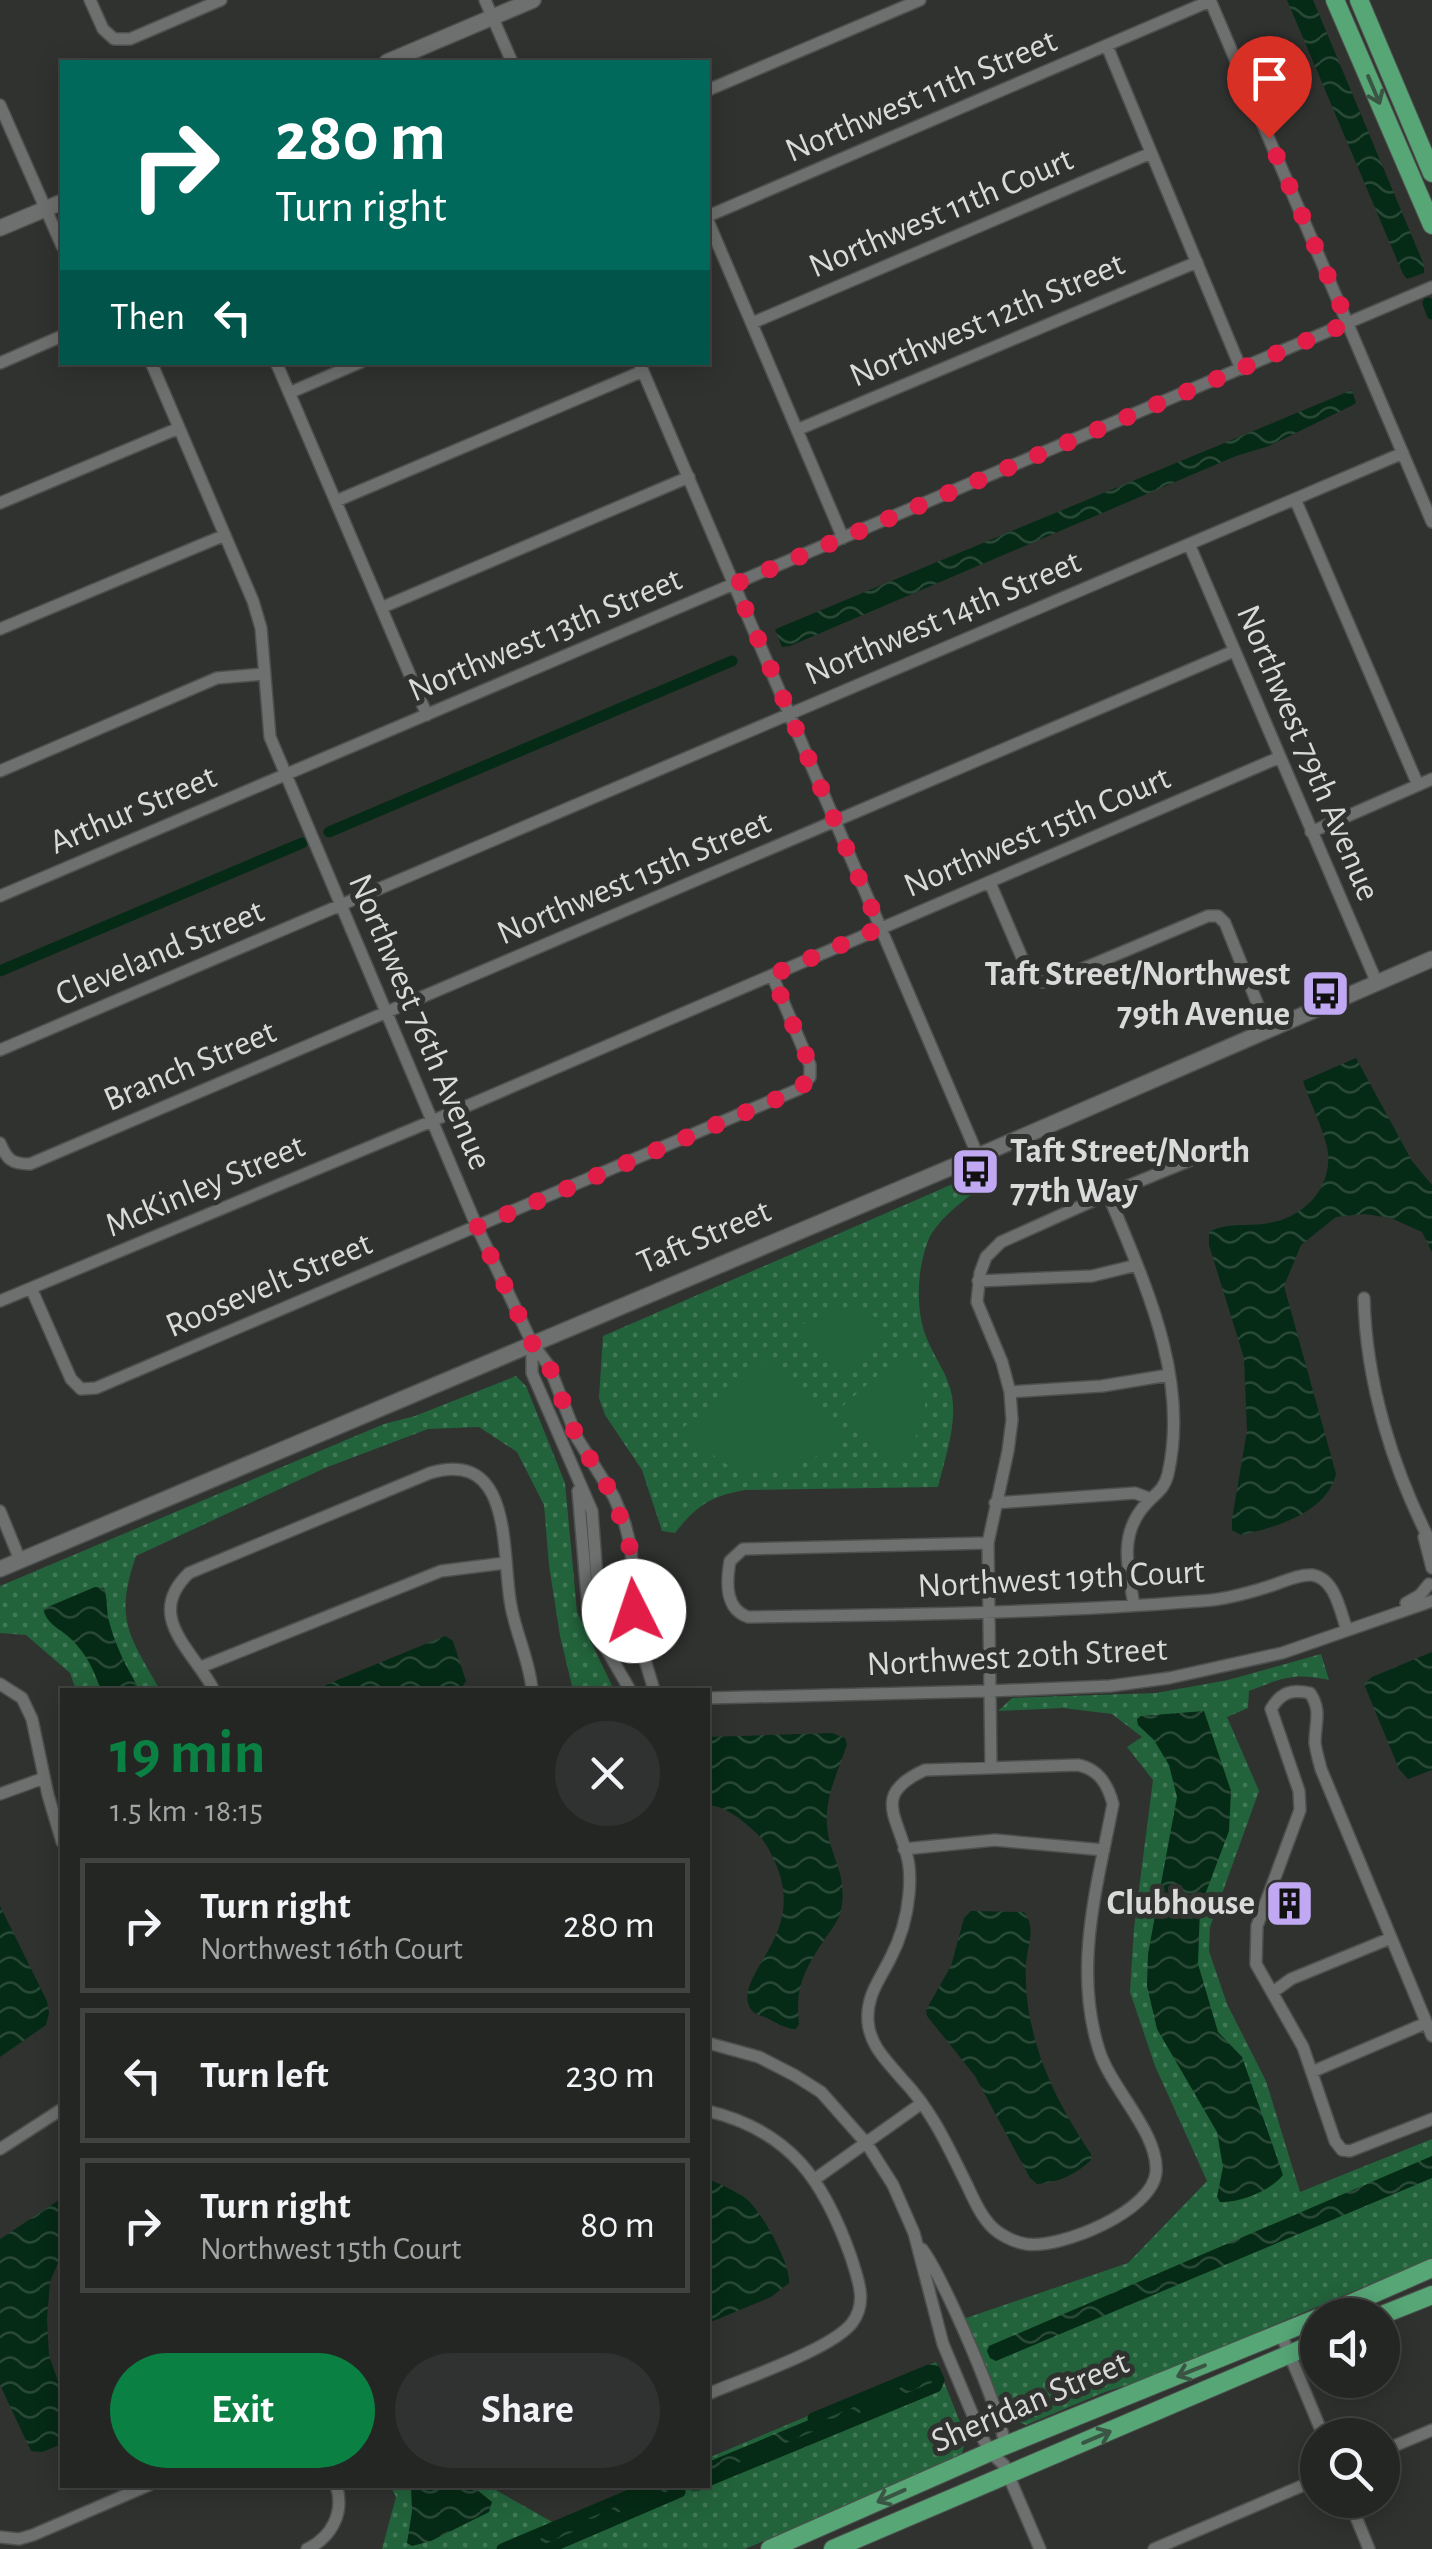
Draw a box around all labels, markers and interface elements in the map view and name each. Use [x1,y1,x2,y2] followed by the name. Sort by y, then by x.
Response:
[780,23,1062,169] street label: Northwest 11th Street
[1227,36,1312,139] pin
[1242,51,1297,106] icon: arrive
[1366,74,1384,105] one-way arrow
[110,100,240,230] icon: right
[275,103,446,173] text: 280 m
[804,142,1078,284] street label: Northwest 11th Court
[275,185,447,230] text: Turn right
[845,246,1129,394] street label: Northwest 12th Street
[205,290,260,345] icon: left
[110,299,185,337] text: Then
[800,544,1086,692] street label: Northwest 14th Street
[403,562,687,708] street label: Northwest 13th Street
[1230,600,1386,906] street label: Northwest 79th Avenue
[44,759,222,861] street label: Arthur Street
[899,760,1175,904] street label: Northwest 15th Court
[492,805,776,951] street label: Northwest 15th Street
[342,869,498,1175] street label: Northwest 76th Avenue
[51,893,269,1013] street label: Cleveland Street
[984,957,1290,1032] place label: Taft Street/Northwest 79th Avenue
[1299,968,1351,1020] bus stop icon: Taft Street/Northwest 79th Avenue
[99,1014,281,1118] street label: Branch Street
[100,1128,310,1244] street label: McKinley Street
[1010,1134,1250,1209] place label: Taft Street/North 77th Way
[949,1145,1001,1197] bus stop icon: Taft Street/North 77th Way
[632,1193,776,1281] street label: Taft Street
[161,1226,377,1344] street label: Roosevelt Street
[917,1554,1205,1604] street label: Northwest 19th Court
[582,1559,686,1663] position arrow
[866,1632,1168,1682] street label: Northwest 20th Street
[555,1721,660,1826] button: close
[110,1724,265,1784] text: 19 min
[110,1795,263,1827] text: 1.5 km · 18:15
[1264,1877,1316,1929] building icon: Clubhouse
[1107,1886,1255,1921] place label: Clubhouse
[200,1888,350,1926] text: Turn right
[115,1898,170,1953] icon: right
[563,1907,655,1945] text: 280 m
[200,1933,463,1965] text: Northwest 16th Court
[115,2048,170,2103] icon: left
[200,2057,328,2095] text: Turn left
[565,2057,655,2095] text: 230 m
[200,2188,350,2226] text: Turn right
[115,2198,170,2253] icon: right
[580,2207,655,2245] text: 80 m
[200,2233,461,2265] text: Northwest 15th Court
[1300,2298,1400,2518] map controls
[1300,2298,1400,2398] button: sound
[926,2345,1134,2459] street label: Sheridan Street
[110,2353,375,2468] button: Exit
[395,2353,660,2468] button: Share
[1176,2363,1207,2381] one-way arrow
[1300,2418,1400,2518] button: search
[1081,2427,1112,2445] one-way arrow
[876,2488,907,2506] one-way arrow

